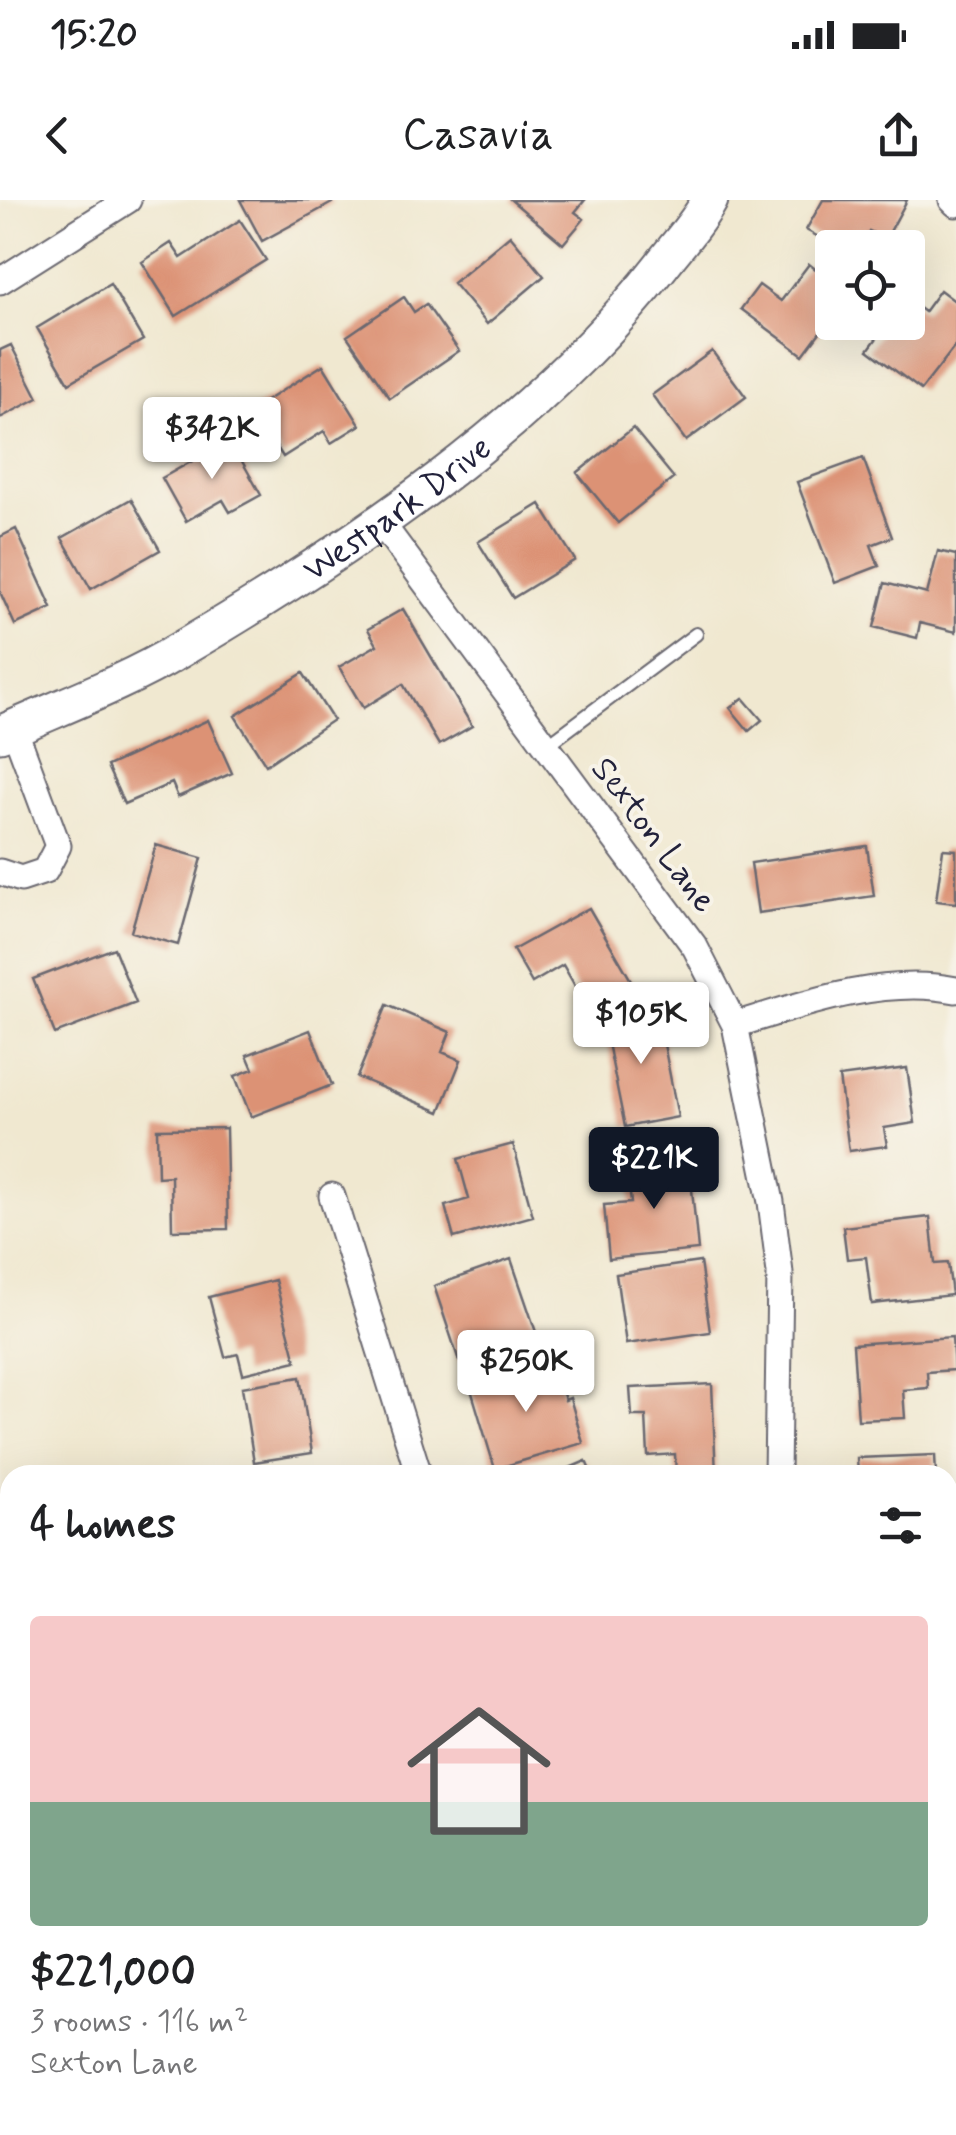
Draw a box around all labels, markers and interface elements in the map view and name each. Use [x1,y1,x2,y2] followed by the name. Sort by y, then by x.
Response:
[50,11,138,60] text: 15:20
[402,106,554,165] text: Casavia
[30,108,85,163] icon: back
[871,108,926,163] icon: share
[815,230,925,340] map controls
[815,230,925,340] button: locate
[142,397,282,482] pin: $342K
[165,408,259,450] text: $342K
[294,426,502,593] street label: Westpark Drive
[580,748,727,922] street label: Sexton Lane
[571,982,711,1067] pin: $105K
[595,993,687,1035] text: $105K
[584,1127,724,1212] pin: $221K
[611,1138,697,1180] text: $221K
[456,1330,596,1415] pin: $250K
[479,1341,573,1383] text: $250K
[30,1498,176,1553] text: 4 homes
[873,1498,928,1553] icon: filters
[389,1681,569,1861] icon: home
[30,1946,196,2001] text: $221,000
[30,2001,248,2043] text: 3 rooms · 116 m²
[30,2043,198,2085] text: Sexton Lane

